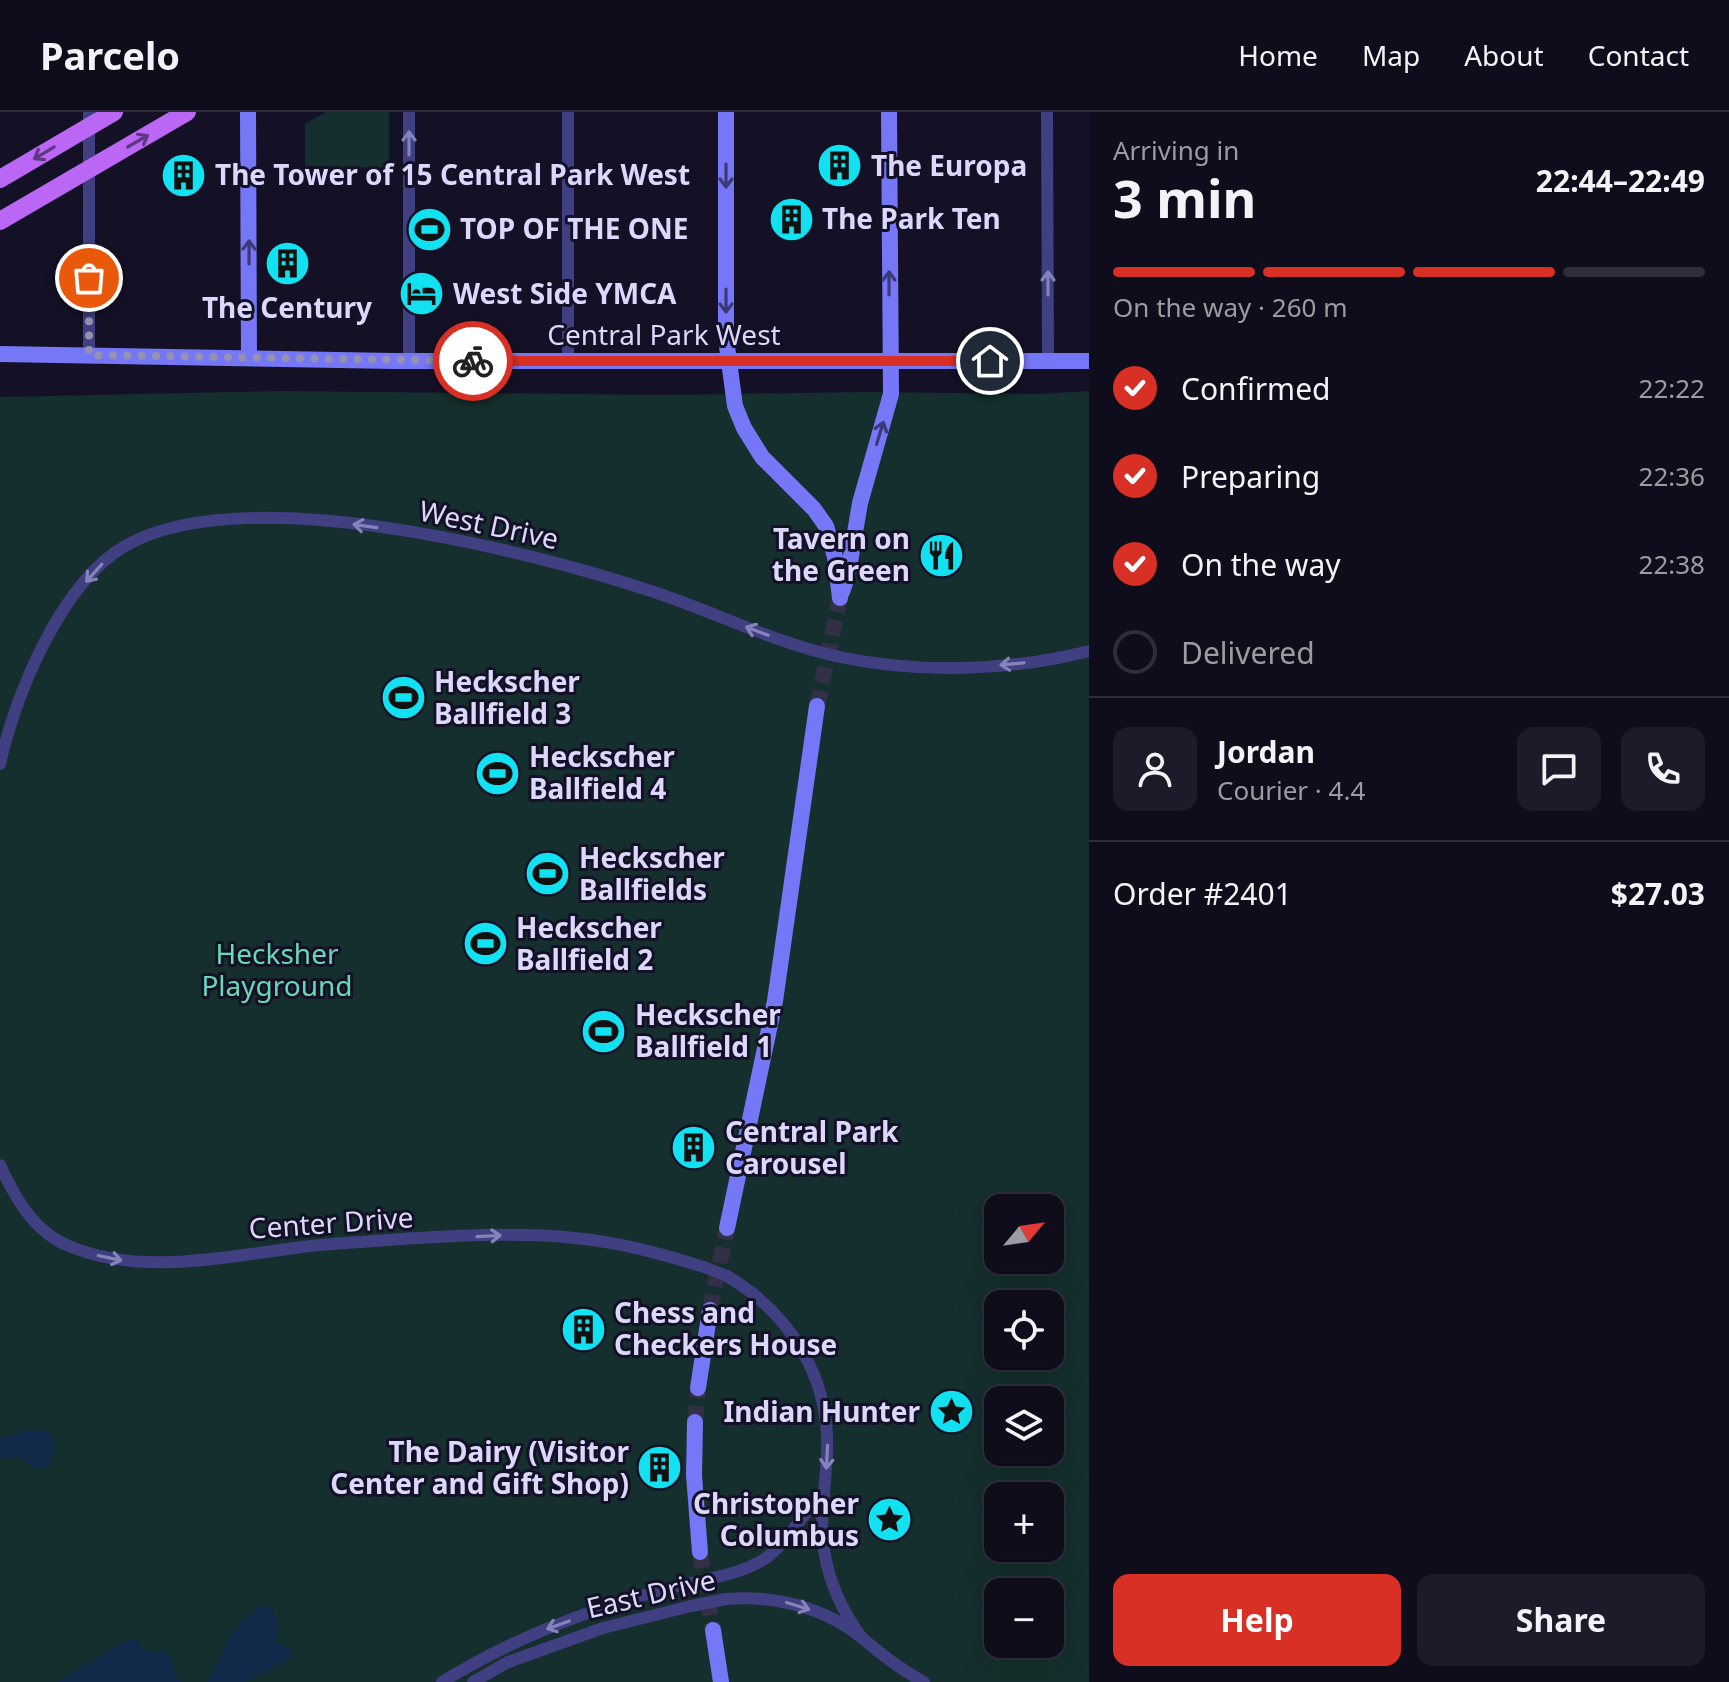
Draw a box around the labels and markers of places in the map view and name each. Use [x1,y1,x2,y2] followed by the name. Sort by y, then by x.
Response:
[816,142,864,190] building icon: The Europa
[871,146,1027,184] place label: The Europa
[160,151,208,199] building icon: The Tower of 15 Central Park West
[215,155,690,193] place label: The Tower of 15 Central Park West
[767,195,815,243] building icon: The Park Ten
[822,199,1001,237] place label: The Park Ten
[405,205,453,253] sports icon: TOP OF THE ONE
[460,209,688,247] place label: TOP OF THE ONE
[263,239,311,287] building icon: The Century
[55,244,123,312] pin
[398,270,446,318] hotel icon: West Side YMCA
[453,274,677,312] place label: West Side YMCA
[202,288,372,326] place label: The Century
[956,327,1024,395] pin
[772,519,910,589] place label: Tavern on the Green
[917,531,965,579] restaurant icon: Tavern on the Green
[434,662,580,732] place label: Heckscher Ballfield 3
[379,674,427,722] sports icon: Heckscher Ballfield 3
[529,737,675,807] place label: Heckscher Ballfield 4
[474,749,522,797] sports icon: Heckscher Ballfield 4
[579,838,725,908] place label: Heckscher Ballfields
[524,850,572,898] sports icon: Heckscher Ballfields
[516,908,662,978] place label: Heckscher Ballfield 2
[461,920,509,968] sports icon: Heckscher Ballfield 2
[635,995,781,1065] place label: Heckscher Ballfield 1
[580,1007,628,1055] sports icon: Heckscher Ballfield 1
[725,1112,899,1182] place label: Central Park Carousel
[670,1124,718,1172] building icon: Central Park Carousel
[614,1293,837,1363] place label: Chess and Checkers House
[559,1305,607,1353] building icon: Chess and Checkers House
[927,1388,975,1436] place icon: Indian Hunter
[723,1392,920,1430] place label: Indian Hunter
[330,1432,629,1502] place label: The Dairy (Visitor Center and Gift Shop)
[636,1444,684,1492] building icon: The Dairy (Visitor Center and Gift Shop)
[693,1484,859,1554] place label: Christopher Columbus
[866,1496,914,1544] place icon: Christopher Columbus

